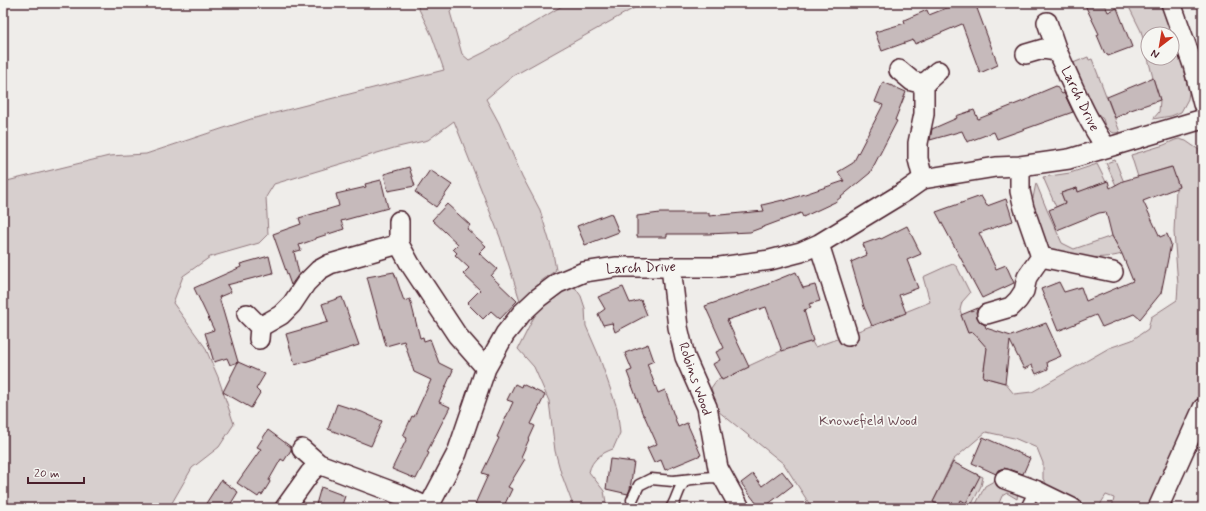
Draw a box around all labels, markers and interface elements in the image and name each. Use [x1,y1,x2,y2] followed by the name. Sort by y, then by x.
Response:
[1140,26,1180,66] north arrow
[1149,46,1162,62] text: N
[1057,64,1103,134] street label: Larch Drive
[606,258,676,278] street label: Larch Drive
[674,340,716,418] street label: Robins Wood
[819,412,917,430] park label: Knowefield Wood
[28,459,84,485] scale bar
[34,466,60,482] text: 20 m

